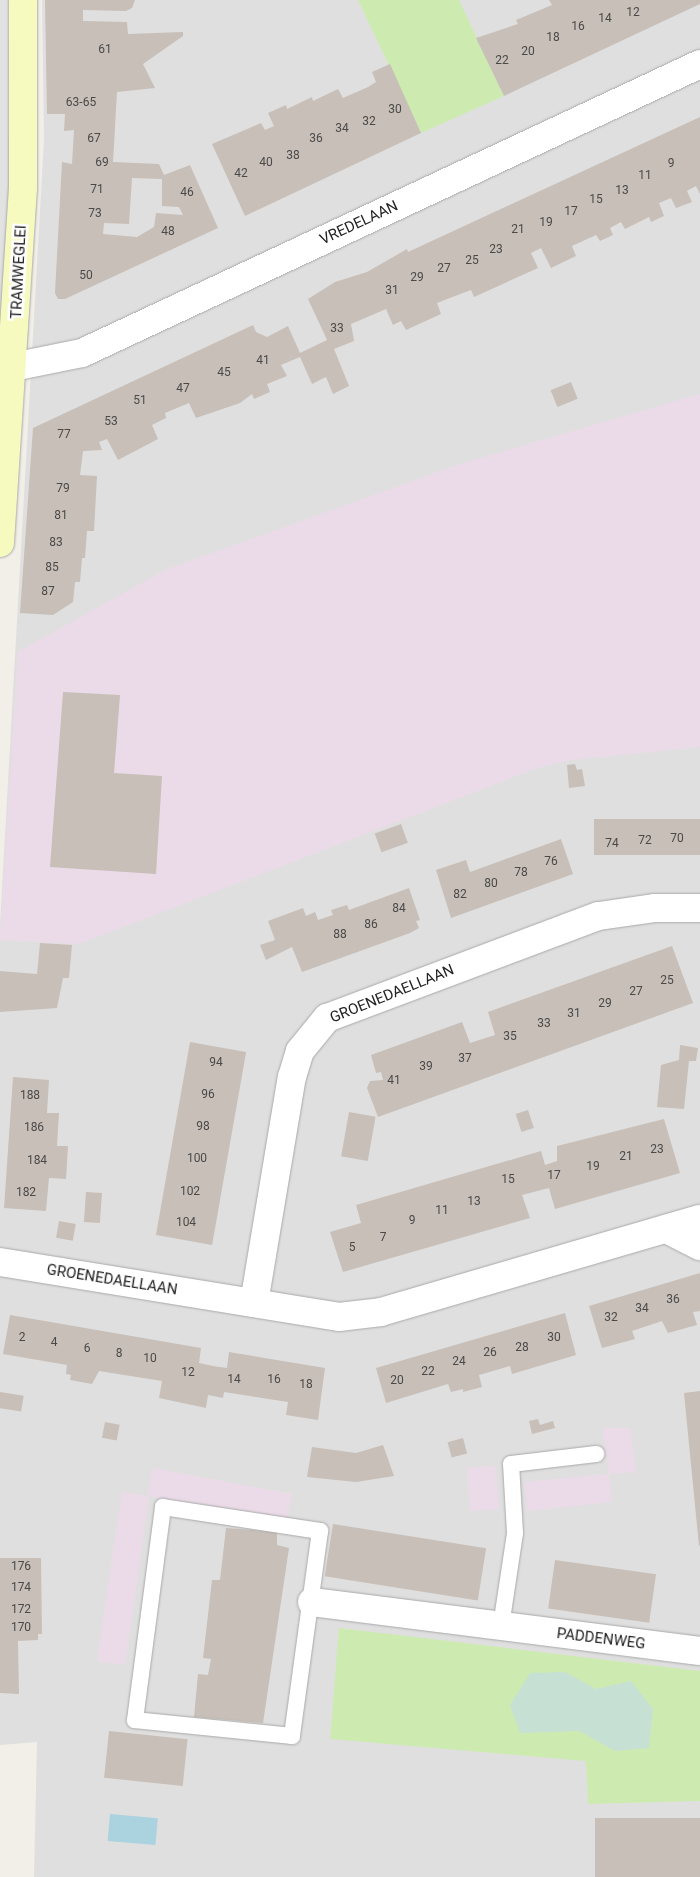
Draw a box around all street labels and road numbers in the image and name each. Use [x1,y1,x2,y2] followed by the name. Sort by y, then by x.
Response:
[317,197,401,249] street label: VREDELAAN
[8,225,30,319] street label: TRAMWEGLEI
[327,961,457,1027] street label: GROENEDAELLAAN
[45,1261,179,1299] street label: GROENEDAELLAAN
[556,1625,646,1653] street label: PADDENWEG

